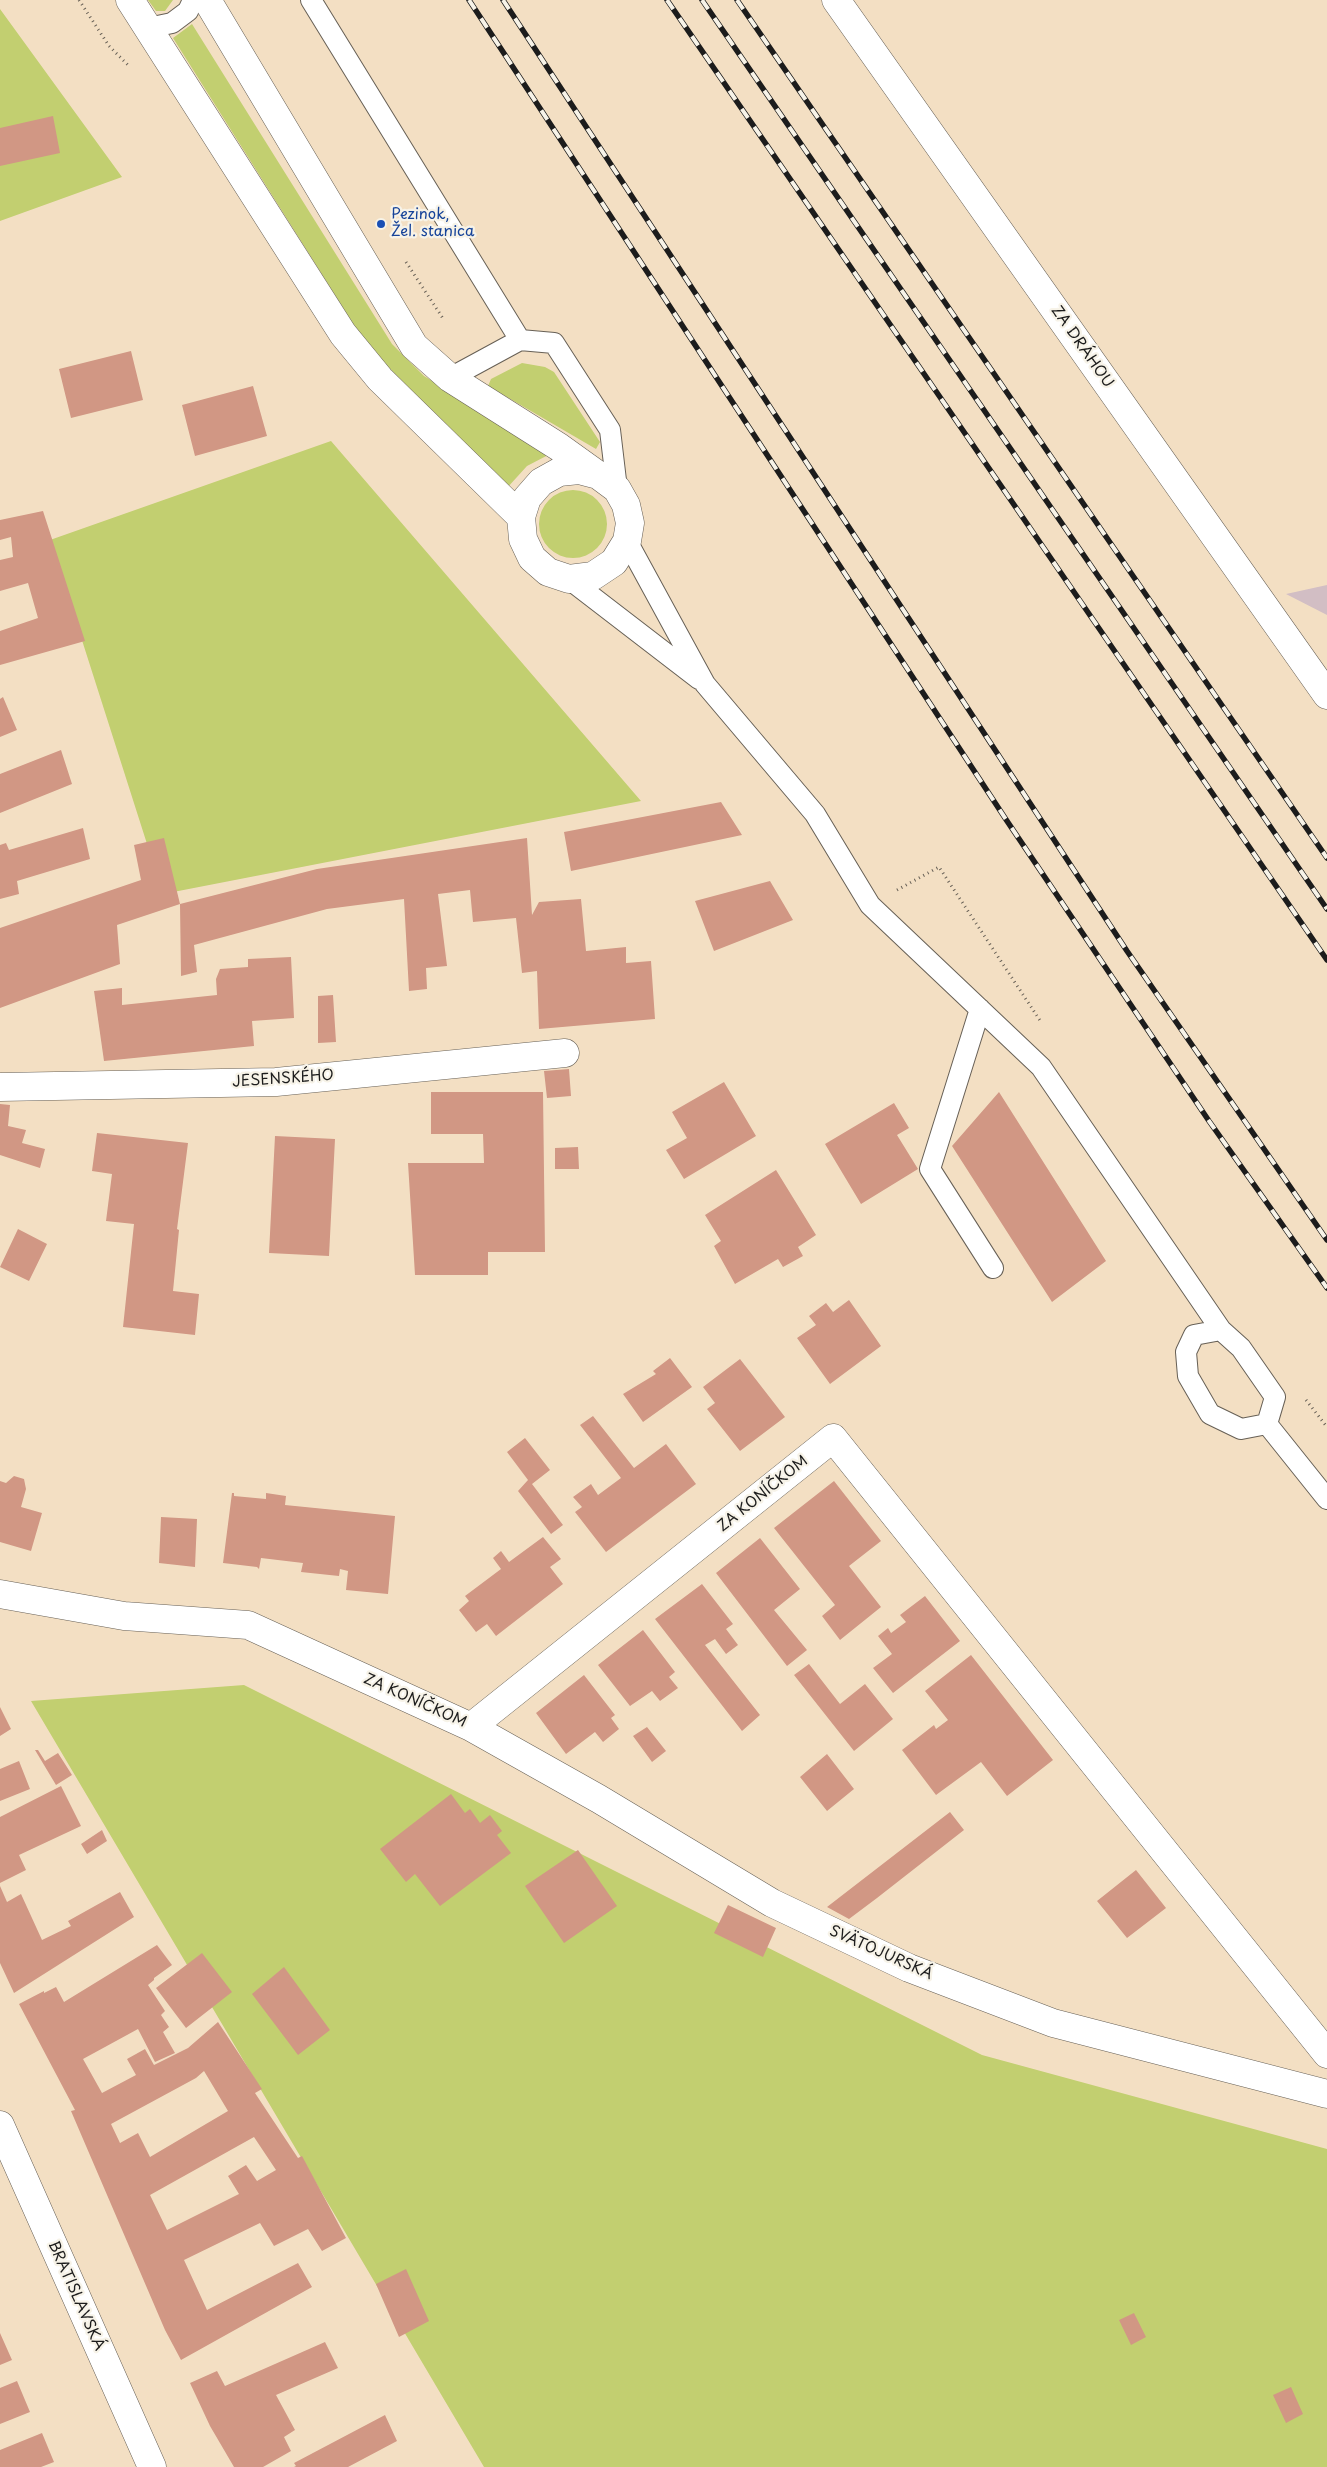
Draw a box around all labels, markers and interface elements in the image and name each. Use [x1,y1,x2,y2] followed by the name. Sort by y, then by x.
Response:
[391,206,474,241] place label: Pezinok, Žel. stanica
[375,218,387,230] marker: Pezinok, Žel. stanica
[1047,303,1117,391] street label: ZA DRÁHOU
[232,1066,334,1092] street label: JESENSKÉHO
[714,1452,812,1536] street label: ZA KONÍČKOM
[361,1670,469,1732] street label: ZA KONÍČKOM
[827,1922,935,1984] street label: SVÄTOJURSKÁ
[44,2238,108,2354] street label: BRATISLAVSKÁ

